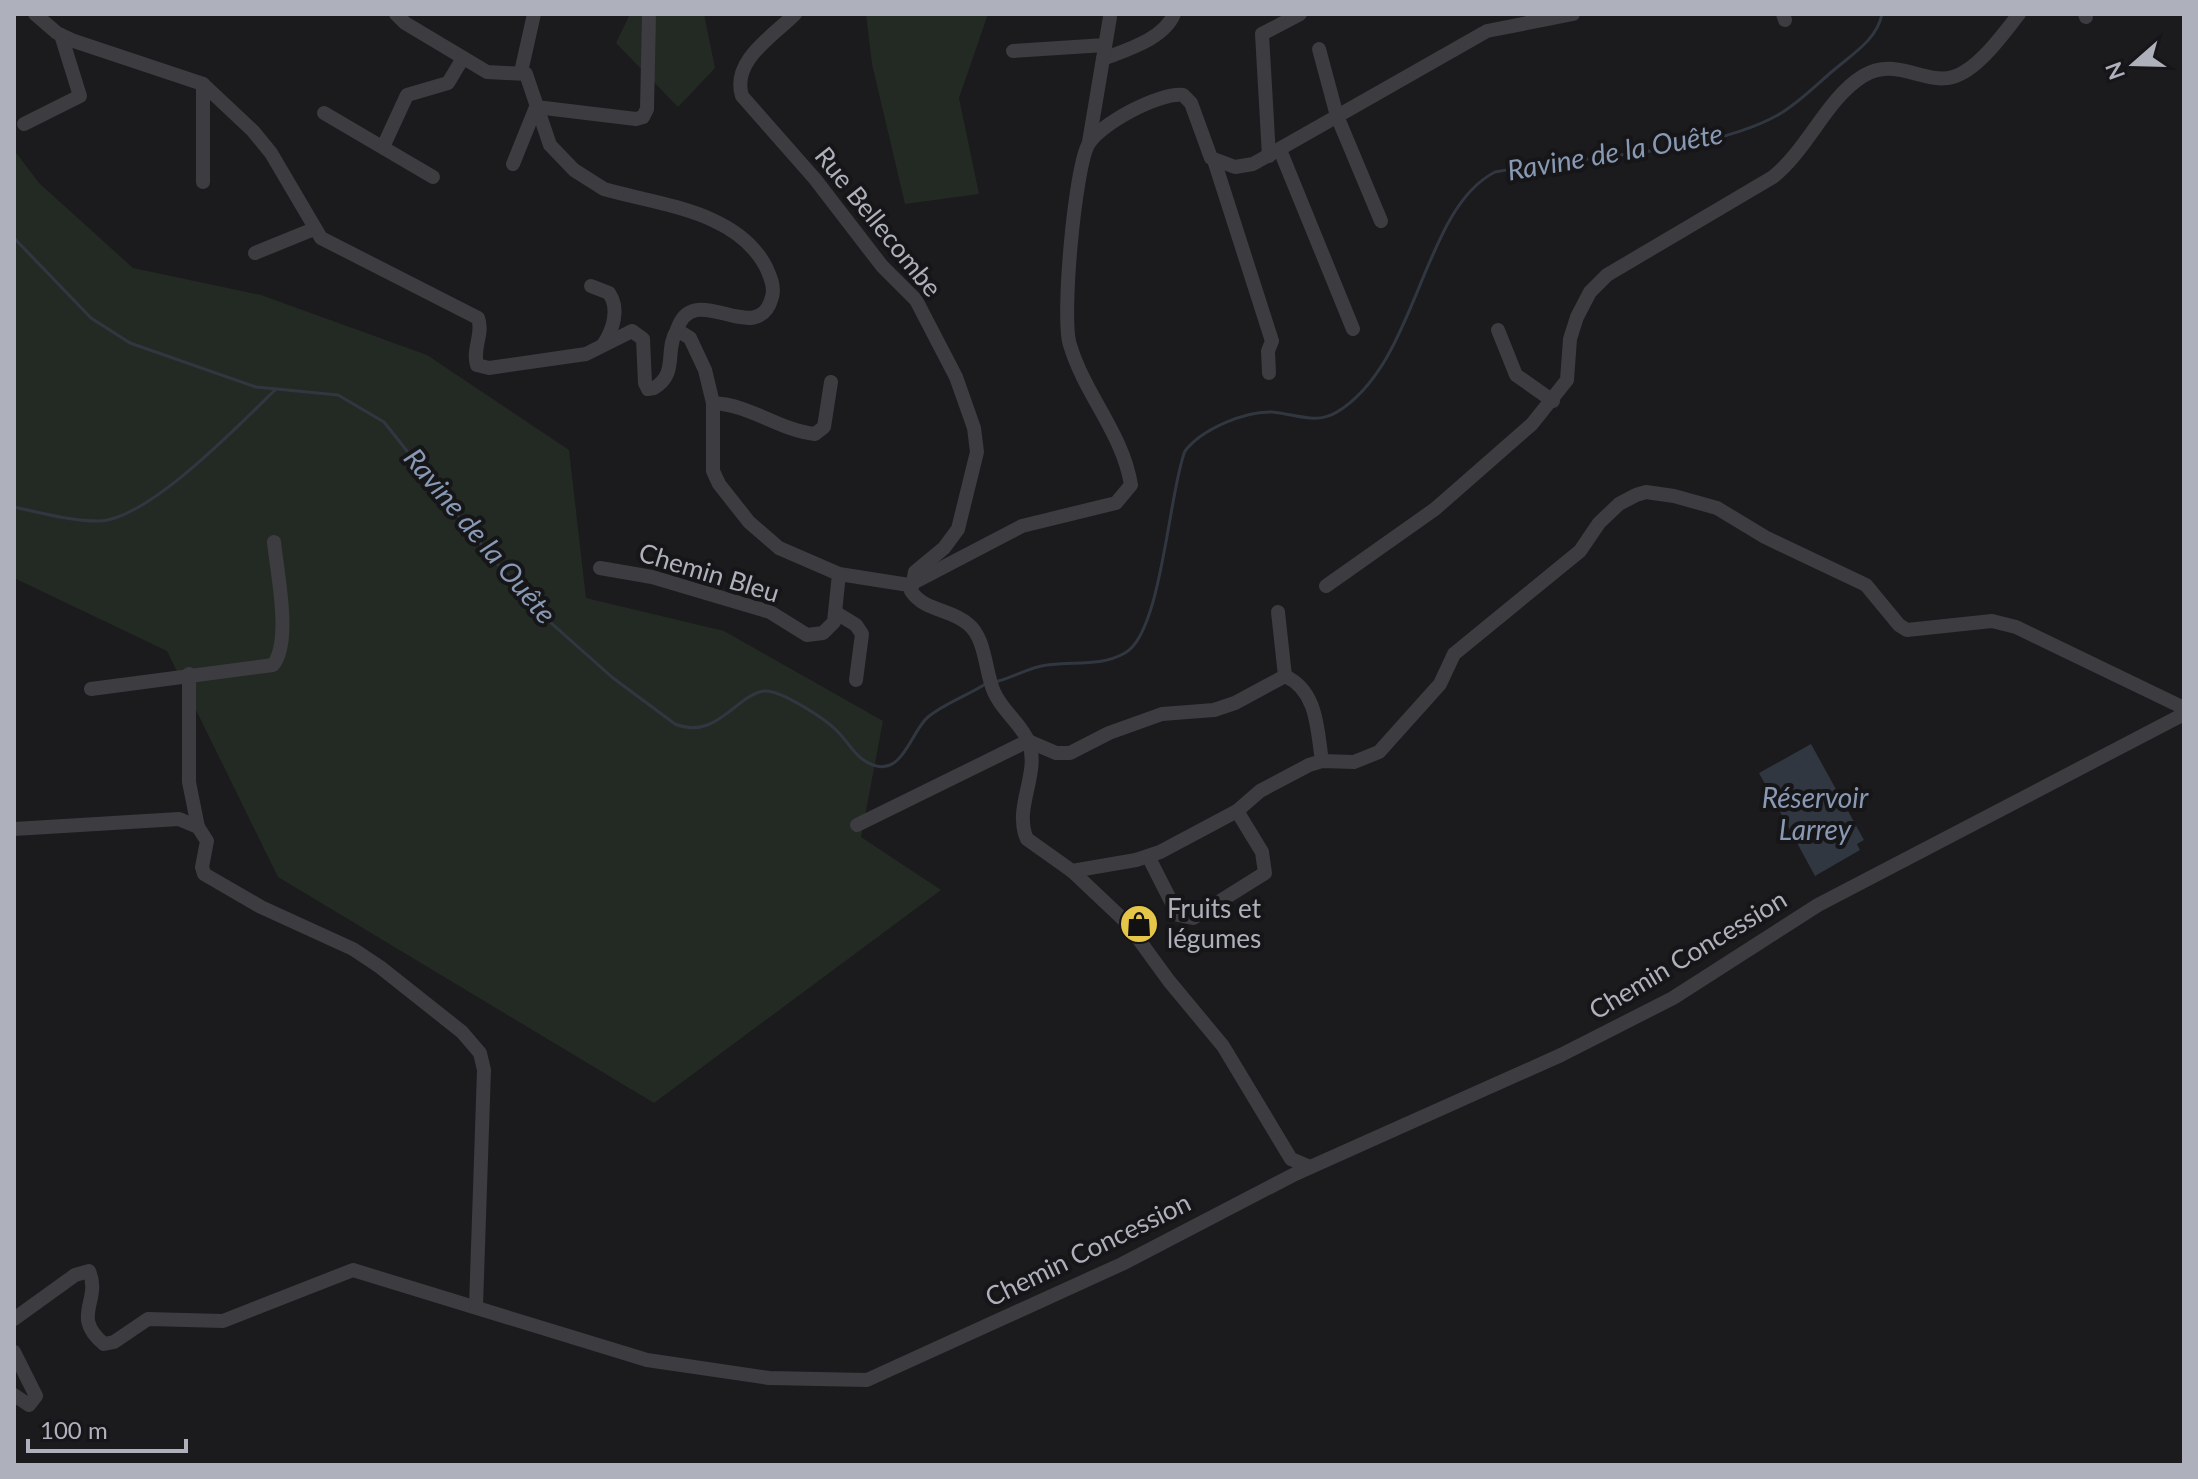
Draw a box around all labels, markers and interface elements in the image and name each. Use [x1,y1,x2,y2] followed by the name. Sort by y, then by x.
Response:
[2094,24,2174,104] north arrow
[2099,58,2130,84] text: N
[1504,115,1725,187] water label: Ravine de la Ouête
[809,140,949,303] street label: Rue Bellecombe
[398,441,564,630] water label: Ravine de la Ouête
[635,536,783,609] street label: Chemin Bleu
[1762,780,1869,846] water label: Réservoir Larrey
[1583,883,1792,1026] street label: Chemin Concession
[1167,892,1262,954] place label: Fruits et légumes
[1118,903,1160,945] shop icon: Fruits et légumes
[980,1185,1196,1313] street label: Chemin Concession
[28,1403,186,1453] scale bar
[40,1415,108,1444] text: 100 m

